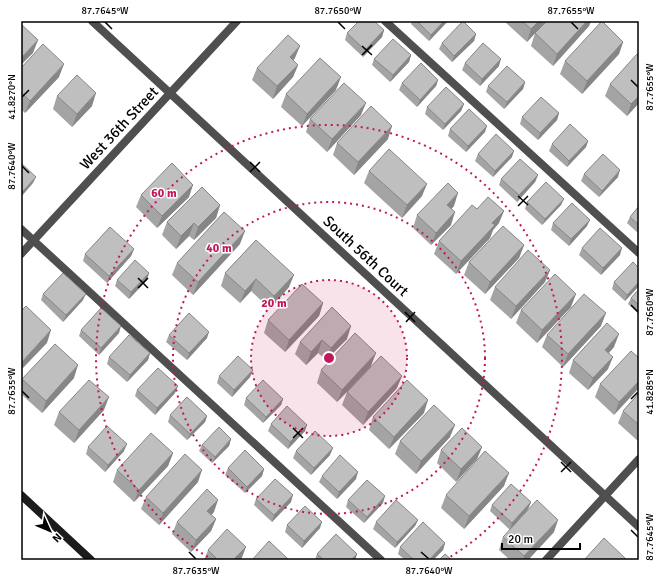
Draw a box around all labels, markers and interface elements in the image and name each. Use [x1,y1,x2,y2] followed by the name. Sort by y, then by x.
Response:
[81,5,129,17] text: 87.7645°W
[314,5,362,17] text: 87.7650°W
[547,5,595,17] text: 87.7655°W
[644,63,656,111] text: 87.7655°W
[6,74,18,120] text: 41.8270°N
[76,83,162,173] street label: West 36th Street
[6,142,18,190] text: 87.7640°W
[151,186,177,201] text: 60 m
[320,212,412,300] street label: South 56th Court
[206,241,232,256] text: 40 m
[644,288,656,336] text: 87.7650°W
[261,296,287,311] text: 20 m
[322,351,336,365] centre of rings
[6,367,18,415] text: 87.7635°W
[644,369,656,415] text: 41.8285°N
[30,511,70,551] north arrow
[644,513,656,561] text: 87.7645°W
[502,525,580,551] scale bar
[49,530,64,545] text: N
[508,532,533,547] text: 20 m
[172,565,220,577] text: 87.7635°W
[405,565,453,577] text: 87.7640°W

